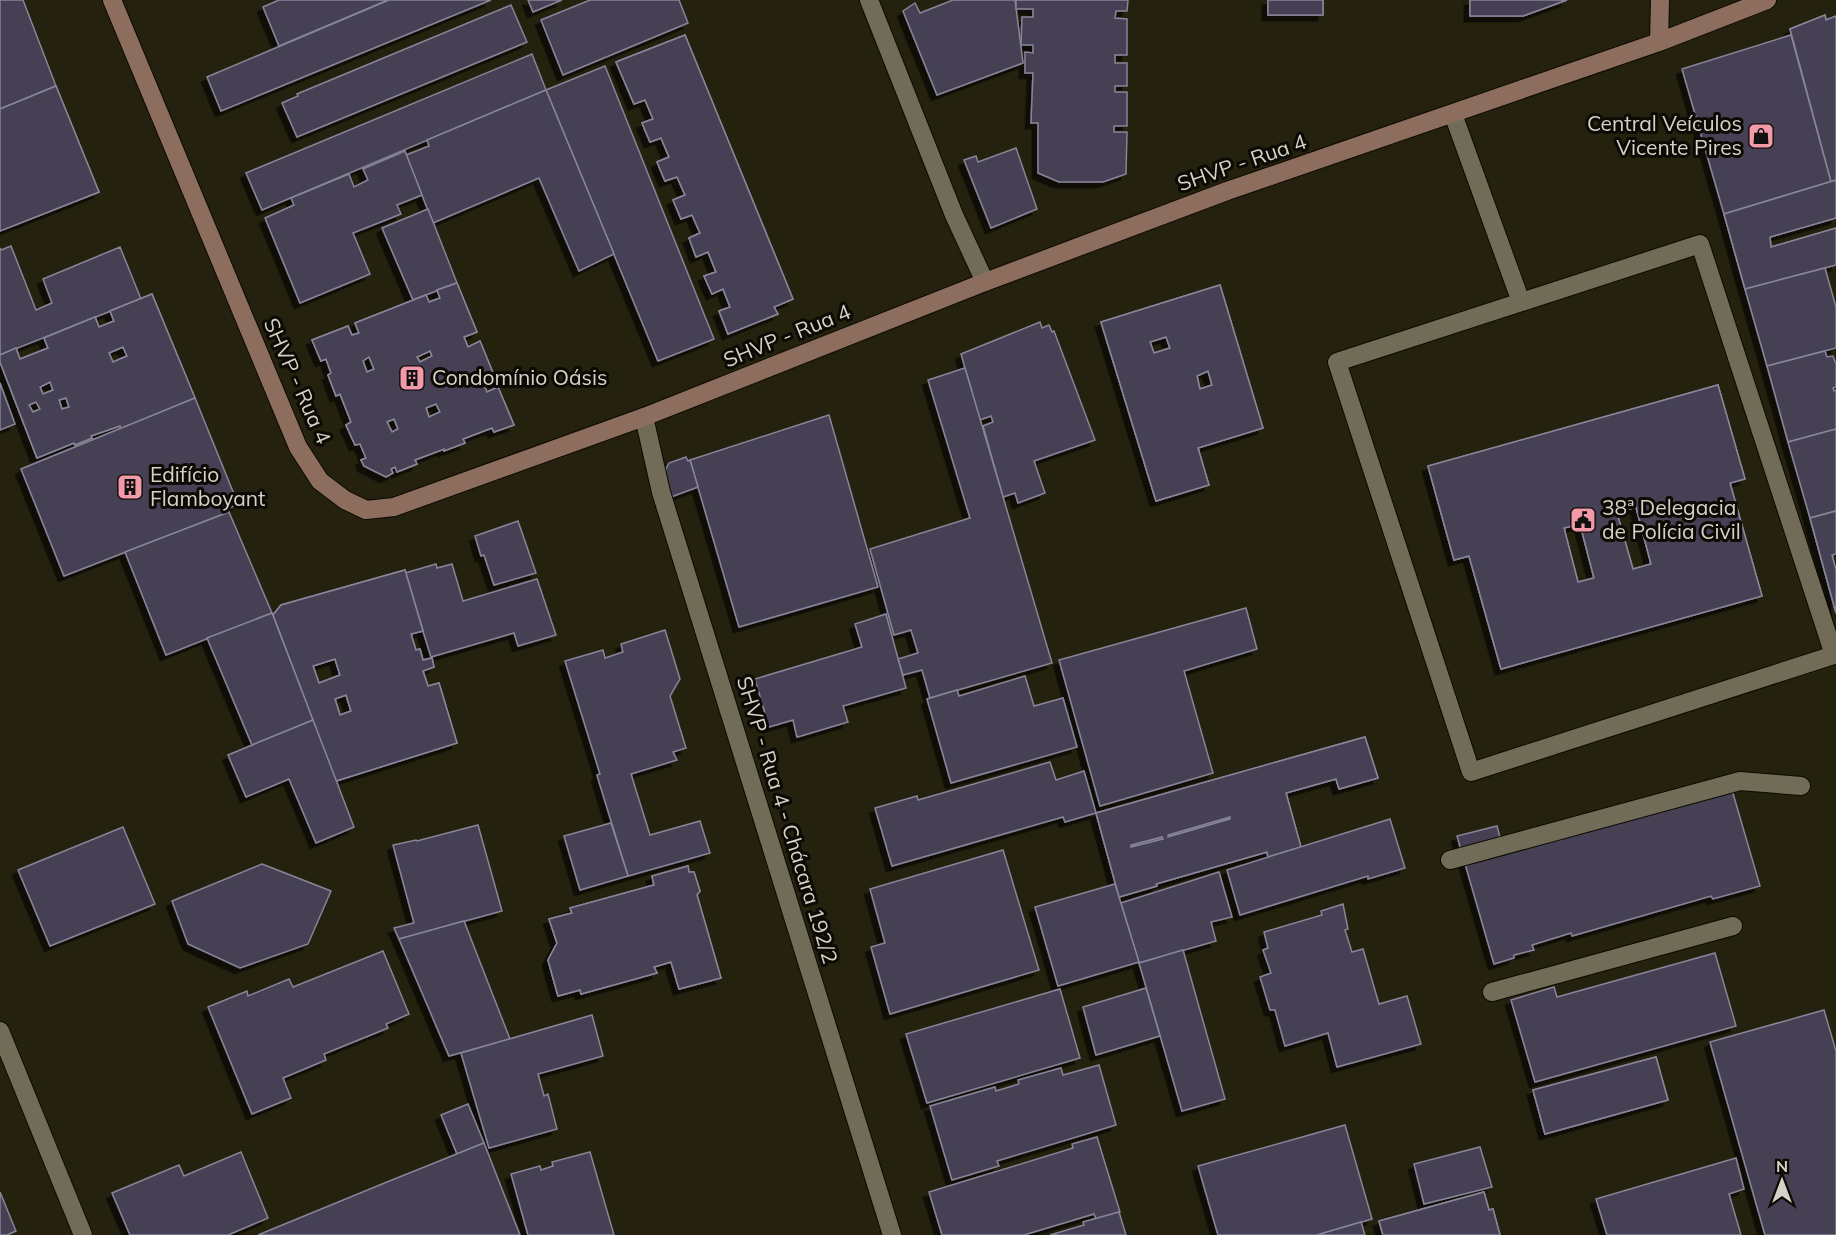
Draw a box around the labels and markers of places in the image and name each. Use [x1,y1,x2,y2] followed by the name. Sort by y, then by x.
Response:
[1587,110,1742,160] place label: Central Veículos Vicente Pires
[1746,121,1776,151] shop icon: Central Veículos Vicente Pires
[397,363,427,393] building icon: Condomínio Oásis
[432,364,607,390] place label: Condomínio Oásis
[150,461,265,511] place label: Edifício Flamboyant
[115,472,145,502] building icon: Edifício Flamboyant
[1602,494,1741,544] place label: 38ª Delegacia de Polícia Civil
[1568,505,1598,535] public building icon: 38ª Delegacia de Polícia Civil

